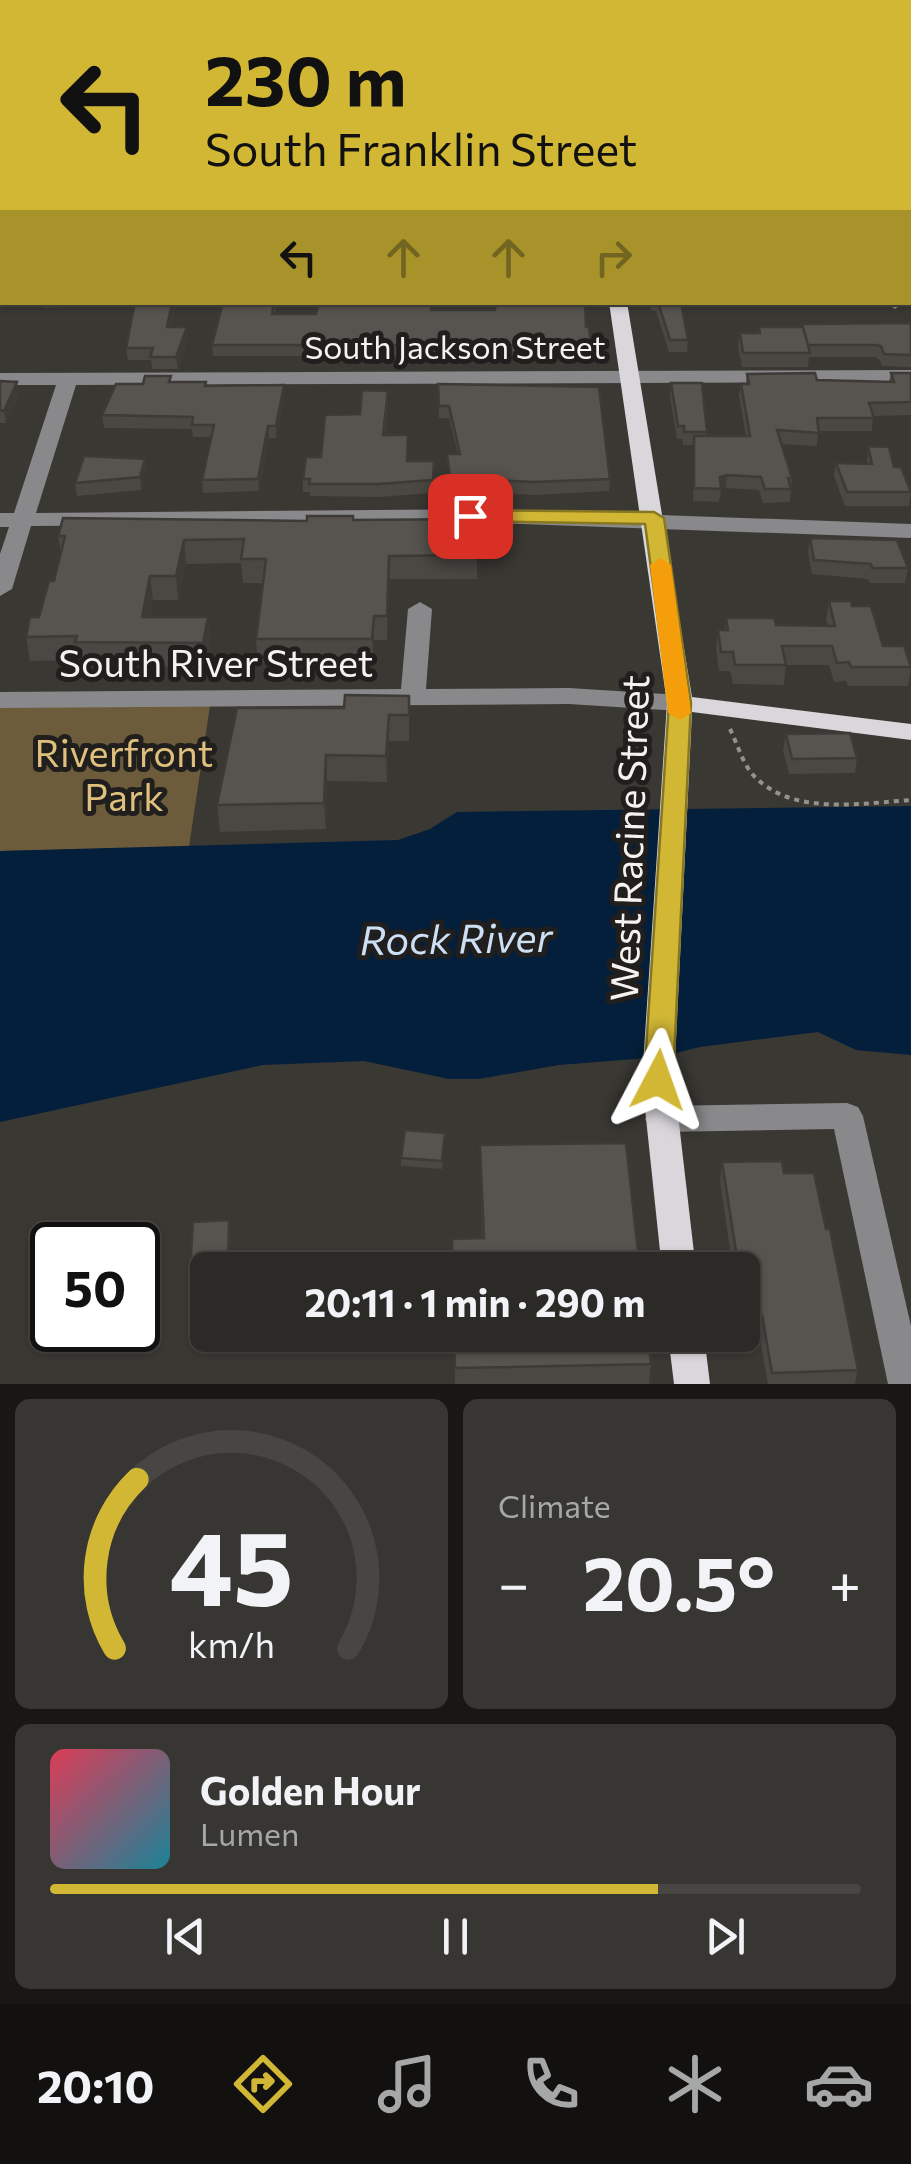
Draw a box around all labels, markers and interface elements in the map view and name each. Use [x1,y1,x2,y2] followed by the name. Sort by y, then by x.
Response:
[205,35,407,120] text: 230 m
[40,40,170,170] icon: left
[205,120,637,175] text: South Franklin Street
[271,230,326,285] icon: left
[376,230,431,285] icon: ahead
[481,230,536,285] icon: ahead
[586,230,641,285] icon: right
[304,326,606,366] street label: South Jackson Street
[428,474,513,559] pin
[443,489,498,544] icon: arrive
[59,638,373,685] street label: South River Street
[599,674,657,1002] street label: West Racine Street
[35,728,213,819] park label: Riverfront Park
[359,911,555,963] water label: Rock River
[606,1028,710,1132] position arrow
[30,1222,160,1352] speed limit sign: 50
[305,1278,645,1325] text: 20:11 · 1 min · 290 m
[498,1485,611,1525] text: Climate
[169,1500,294,1627] text: 45
[583,1535,775,1626] text: 20.5°
[498,1548,529,1615] text: −
[829,1548,861,1615] text: +
[188,1622,275,1665] text: km/h
[200,1766,421,1813] text: Golden Hour
[200,1813,299,1853] text: Lumen
[158,1909,213,1964] icon: previous
[428,1909,483,1964] icon: pause
[698,1909,753,1964] icon: next
[228,2049,298,2119] icon: directions
[372,2049,442,2119] icon: music
[516,2049,586,2119] icon: phone
[660,2049,730,2119] icon: climate
[804,2049,874,2119] icon: car
[37,2057,154,2112] text: 20:10

